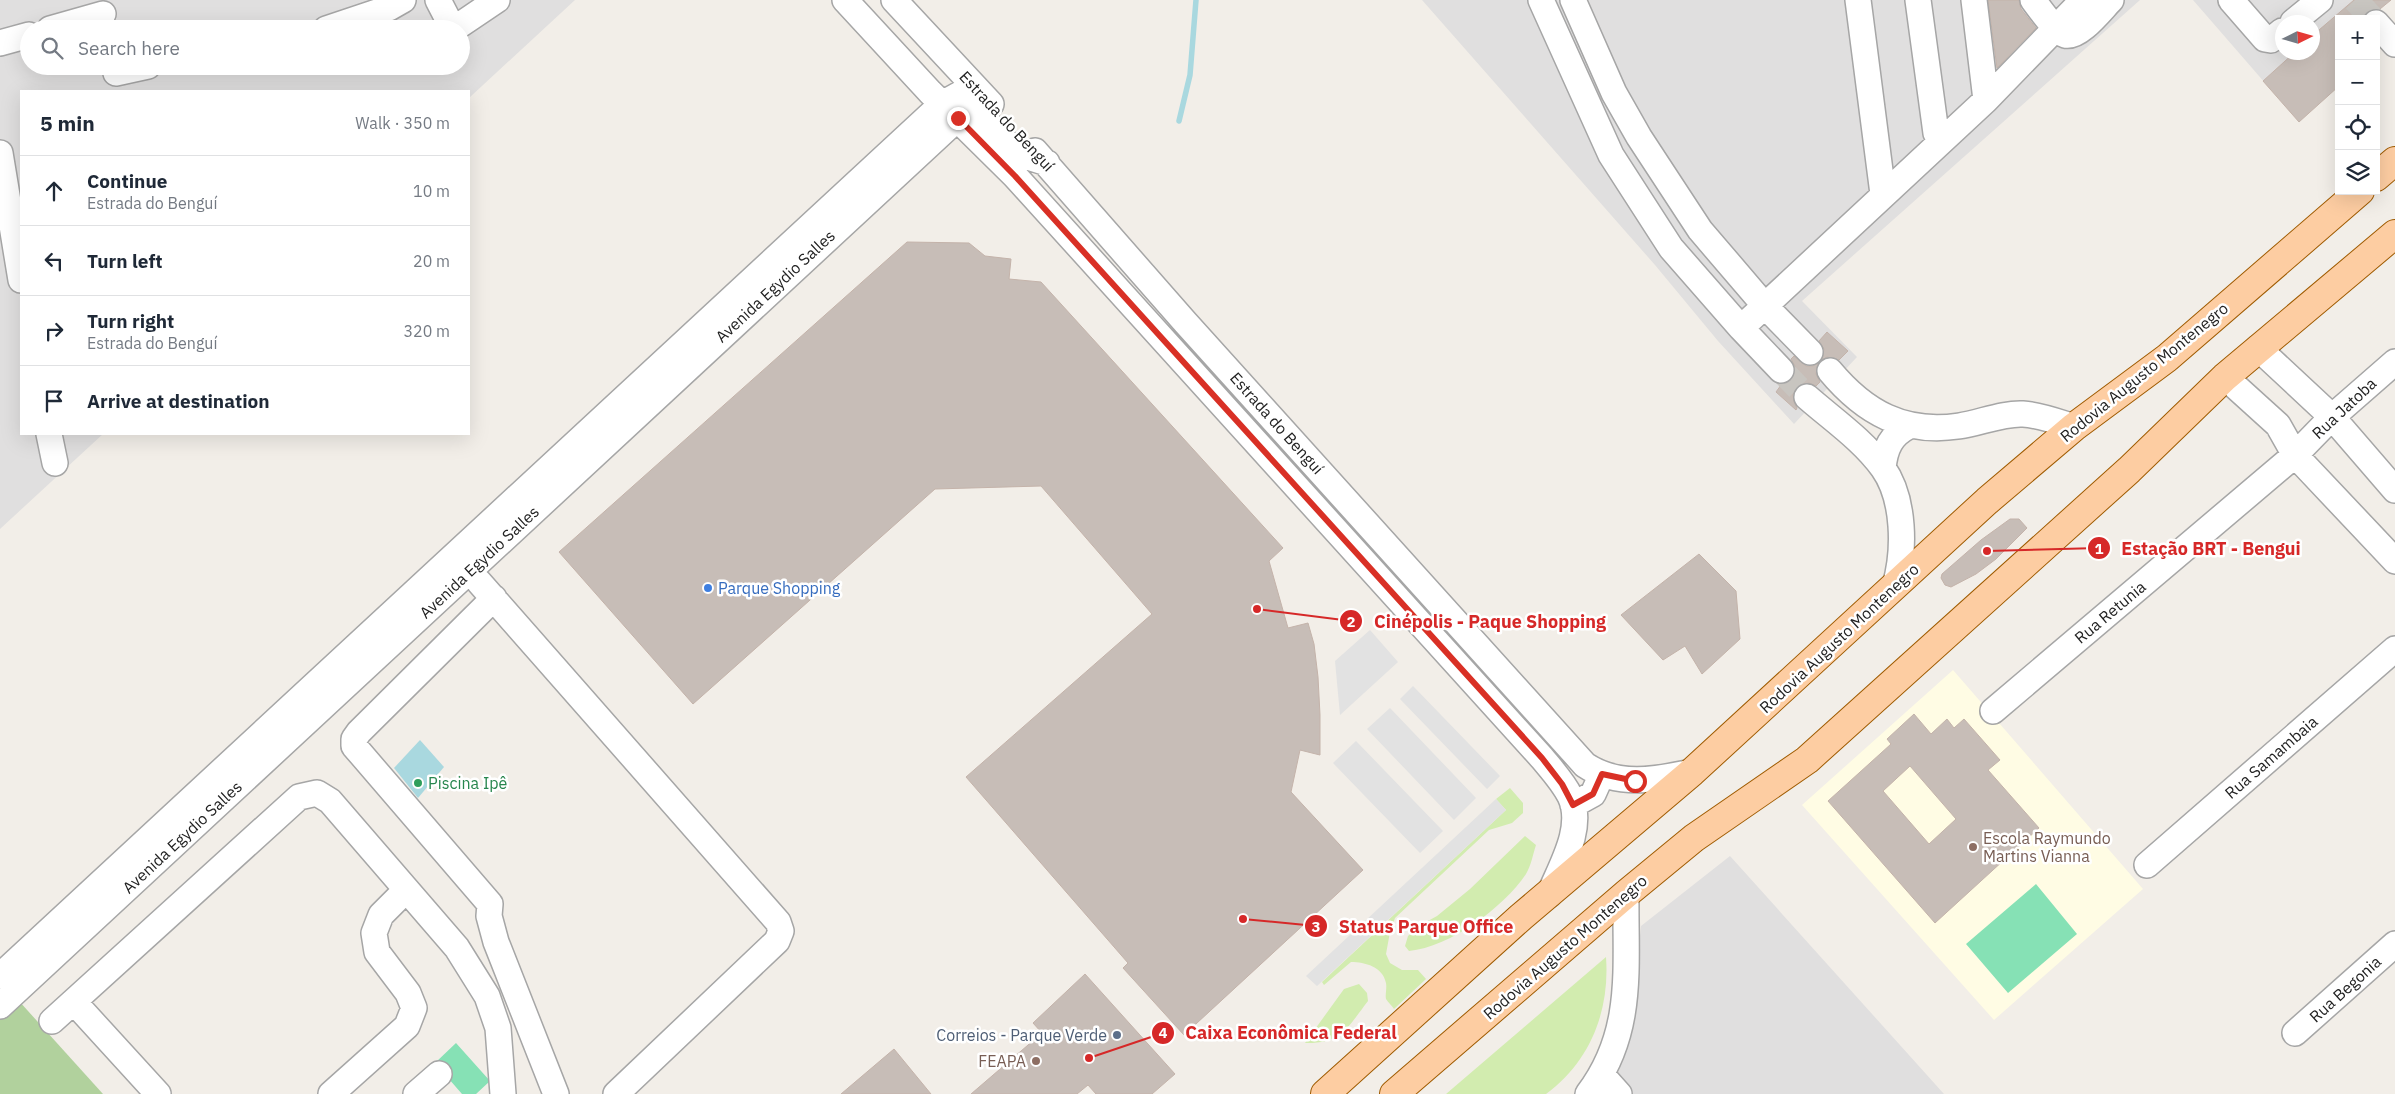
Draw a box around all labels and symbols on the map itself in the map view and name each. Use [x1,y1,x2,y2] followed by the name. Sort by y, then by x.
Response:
[2275,15,2320,60] north arrow
[955,66,1059,176] street label: Estrada do Benguí
[947,107,970,130] route end
[711,226,839,346] street label: Avenida Egydio Salles
[2056,298,2232,446] street label: Rodovia Augusto Montenegro
[1226,368,1328,478] street label: Estrada do Benguí
[2308,373,2381,443] street label: Rua Jatoba
[415,502,543,622] street label: Avenida Egydio Salles
[2087,532,2311,565] callout: Estação BRT - Bengui
[2121,537,2301,560] text: Estação BRT - Bengui
[2094,539,2104,558] text: 1
[1755,559,1923,717] street label: Rodovia Augusto Montenegro
[2070,576,2150,648] street label: Rua Retunia
[718,578,841,598] place label: Parque Shopping
[702,582,714,594] marker: Parque Shopping
[1339,605,1616,638] callout: Cinépolis - Paque Shopping
[1374,610,1606,633] text: Cinépolis - Paque Shopping
[1346,612,1356,631] text: 2
[2221,711,2322,803] street label: Rua Samambaia
[1624,770,1647,793] route start
[428,773,508,793] place label: Piscina Ipê
[118,777,246,897] street label: Avenida Egydio Salles
[412,777,424,789] marker: Piscina Ipê
[1983,828,2111,866] place label: Escola Raymundo Martins Vianna
[1967,841,1979,853] marker: Escola Raymundo Martins Vianna
[1479,870,1651,1024] street label: Rodovia Augusto Montenegro
[1304,910,1523,943] callout: Status Parque Office
[1339,915,1513,938] text: Status Parque Office
[1311,917,1321,936] text: 3
[2305,951,2385,1026] street label: Rua Begonia
[1150,1016,1407,1049] callout: Caixa Econômica Federal
[1185,1021,1397,1044] text: Caixa Econômica Federal
[1158,1023,1168,1042] text: 4
[936,1025,1107,1045] place label: Correios - Parque Verde
[1111,1029,1123,1041] marker: Correios - Parque Verde
[978,1051,1026,1071] place label: FEAPA
[1030,1055,1042,1067] marker: FEAPA

